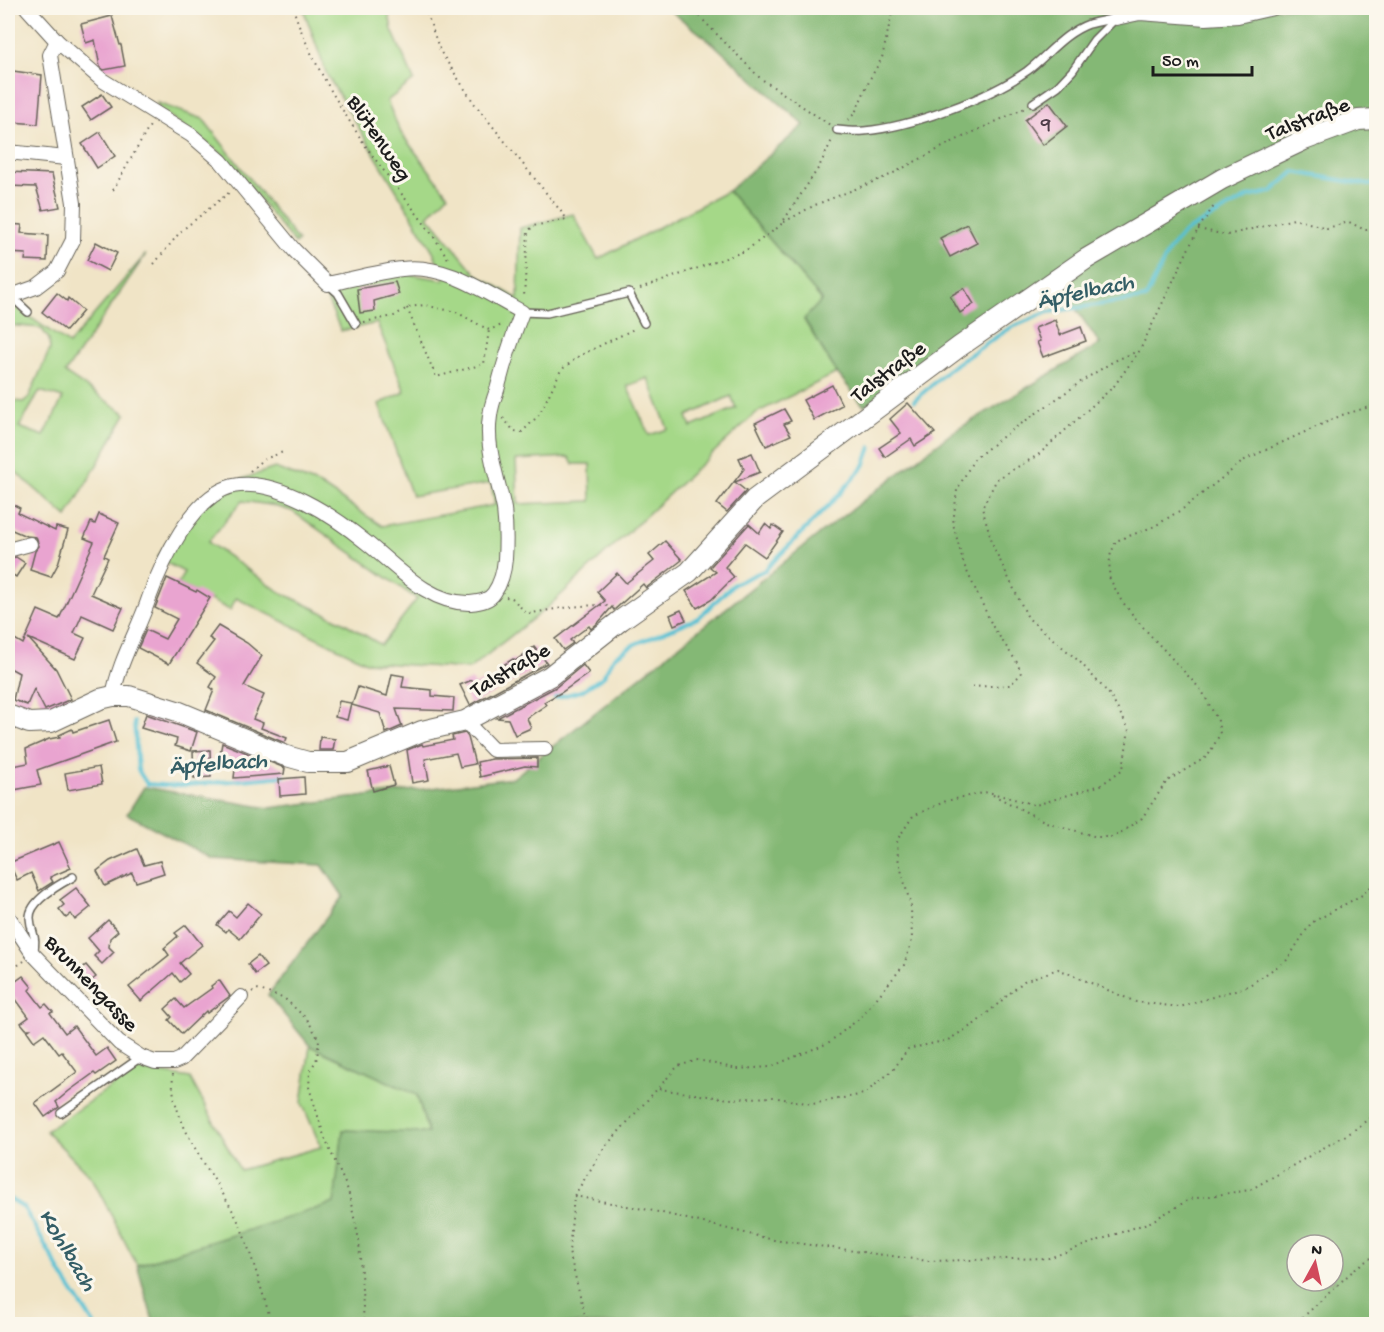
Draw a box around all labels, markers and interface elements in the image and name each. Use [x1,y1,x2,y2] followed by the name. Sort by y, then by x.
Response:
[1153,39,1252,77] scale bar
[1162,52,1199,73] text: 50 m
[339,90,416,187] street label: Blütenweg
[1261,93,1354,149] street label: Talstraße
[1040,115,1051,138] house number: 9
[1035,269,1138,318] water label: Äpfelbach
[845,336,933,411] street label: Talstraße
[465,638,556,706] street label: Talstraße
[168,748,269,783] water label: Äpfelbach
[37,930,143,1039] street label: Brunnengasse
[30,1204,102,1298] water label: Kohlbach
[1285,1233,1345,1293] north arrow
[1310,1241,1324,1262] text: N

